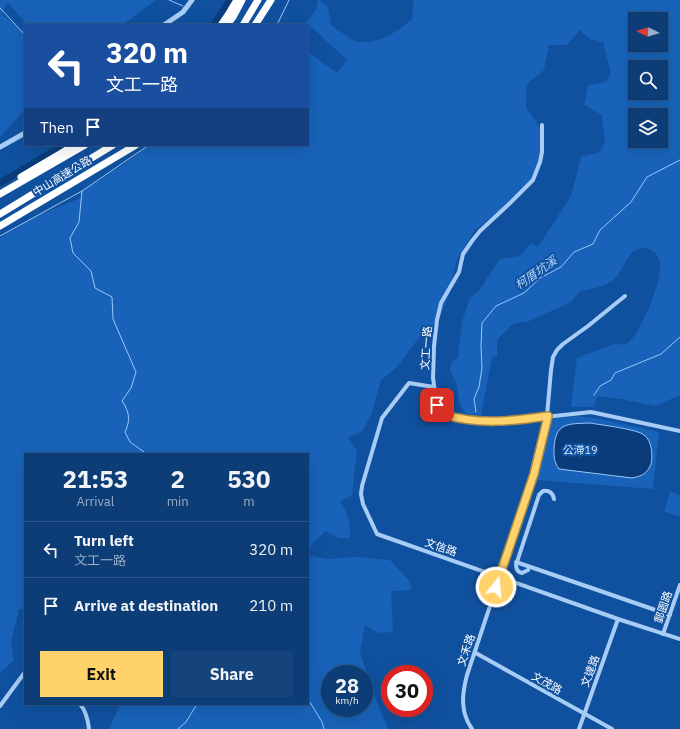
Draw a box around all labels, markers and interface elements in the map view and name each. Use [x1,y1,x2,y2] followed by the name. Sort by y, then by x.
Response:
[628,12,668,52] north arrow
[628,12,668,148] map controls
[106,34,188,71] text: 320 m
[40,40,92,92] icon: left
[628,60,668,100] button: search
[106,73,178,96] text: 文工一路
[628,108,668,148] button: layers
[82,116,104,138] icon: arrive
[40,118,74,137] text: Then
[30,153,94,199] street label: 中山高速公路
[512,252,561,293] water label: 柯厝坑溪
[417,326,435,370] street label: 文工一路
[420,388,454,422] pin
[426,394,448,416] icon: arrive
[562,443,598,457] park label: 公滯19
[63,463,128,495] text: 21:53
[170,463,185,495] text: 2
[227,463,270,495] text: 530
[76,493,114,510] text: Arrival
[167,493,189,510] text: min
[243,493,254,510] text: m
[74,531,134,550] text: Turn left
[423,535,459,559] street label: 文信路
[40,539,62,561] icon: left
[249,540,293,559] text: 320 m
[74,552,126,569] text: 文工一路
[475,566,517,608] position arrow
[651,589,675,625] street label: 郵園路
[40,595,62,617] icon: arrive
[74,596,218,615] text: Arrive at destination
[249,596,293,615] text: 210 m
[454,632,478,668] street label: 文禾路
[40,651,163,697] button: Exit
[171,651,293,697] button: Share
[578,653,602,689] street label: 文達路
[381,665,433,717] speed limit sign: 30
[529,669,565,697] street label: 文茂路
[335,672,359,699] text: 28
[335,694,359,707] text: km/h

